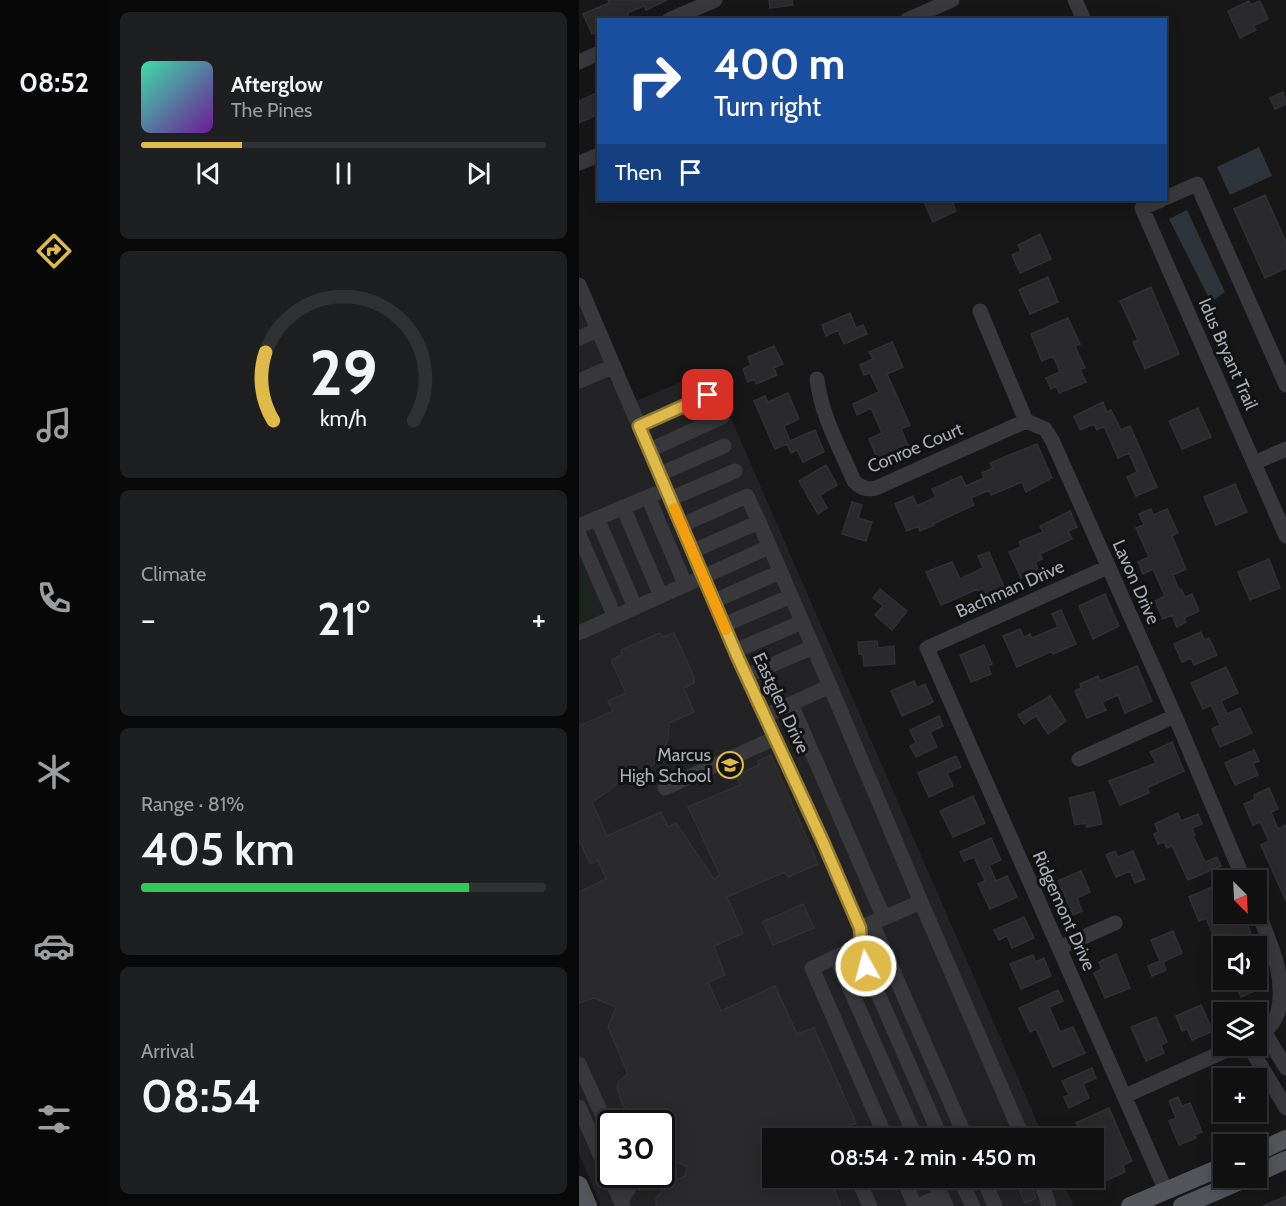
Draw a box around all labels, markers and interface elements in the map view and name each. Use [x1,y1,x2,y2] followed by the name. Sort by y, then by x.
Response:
[714,38,845,90] text: 400 m
[615,42,693,120] icon: right
[19,66,89,99] text: 08:52
[231,71,323,98] text: Afterglow
[714,90,821,123] text: Turn right
[231,98,312,122] text: The Pines
[674,156,707,189] icon: arrive
[192,157,225,190] icon: previous
[327,157,360,190] icon: pause
[462,157,495,190] icon: next
[615,159,662,186] text: Then
[33,230,75,272] icon: directions
[1194,295,1263,414] street label: Idus Bryant Trail
[309,335,378,411] text: 29
[682,369,733,420] pin
[691,378,724,411] icon: arrive
[33,404,75,446] icon: music
[320,406,367,432] text: km/h
[864,418,966,478] street label: Conroe Court
[1108,536,1164,628] street label: Lavon Drive
[952,555,1068,623] street label: Bachman Drive
[141,562,206,586] text: Climate
[33,577,75,619] icon: phone
[317,592,370,646] text: 21°
[141,599,156,639] text: −
[531,599,546,639] text: +
[748,649,814,757] street label: Eastglen Drive
[619,744,712,787] place label: Marcus High School
[715,750,745,780] school or university icon: Marcus High School
[33,751,75,793] icon: climate
[141,792,244,816] text: Range · 81%
[141,822,295,876] text: 405 km
[1028,848,1100,974] street label: Ridgemont Drive
[1213,870,1267,924] north arrow
[1213,870,1267,1188] map controls
[33,925,75,967] icon: car
[834,934,898,998] position arrow
[1213,936,1267,990] button: sound
[1213,1002,1267,1056] button: layers
[141,1039,194,1063] text: Arrival
[1213,1068,1267,1122] button: +
[141,1069,261,1123] text: 08:54
[33,1098,75,1140] icon: filters
[597,1110,675,1188] speed limit sign: 30
[1213,1134,1267,1188] button: −
[830,1144,1036,1171] text: 08:54 · 2 min · 450 m

